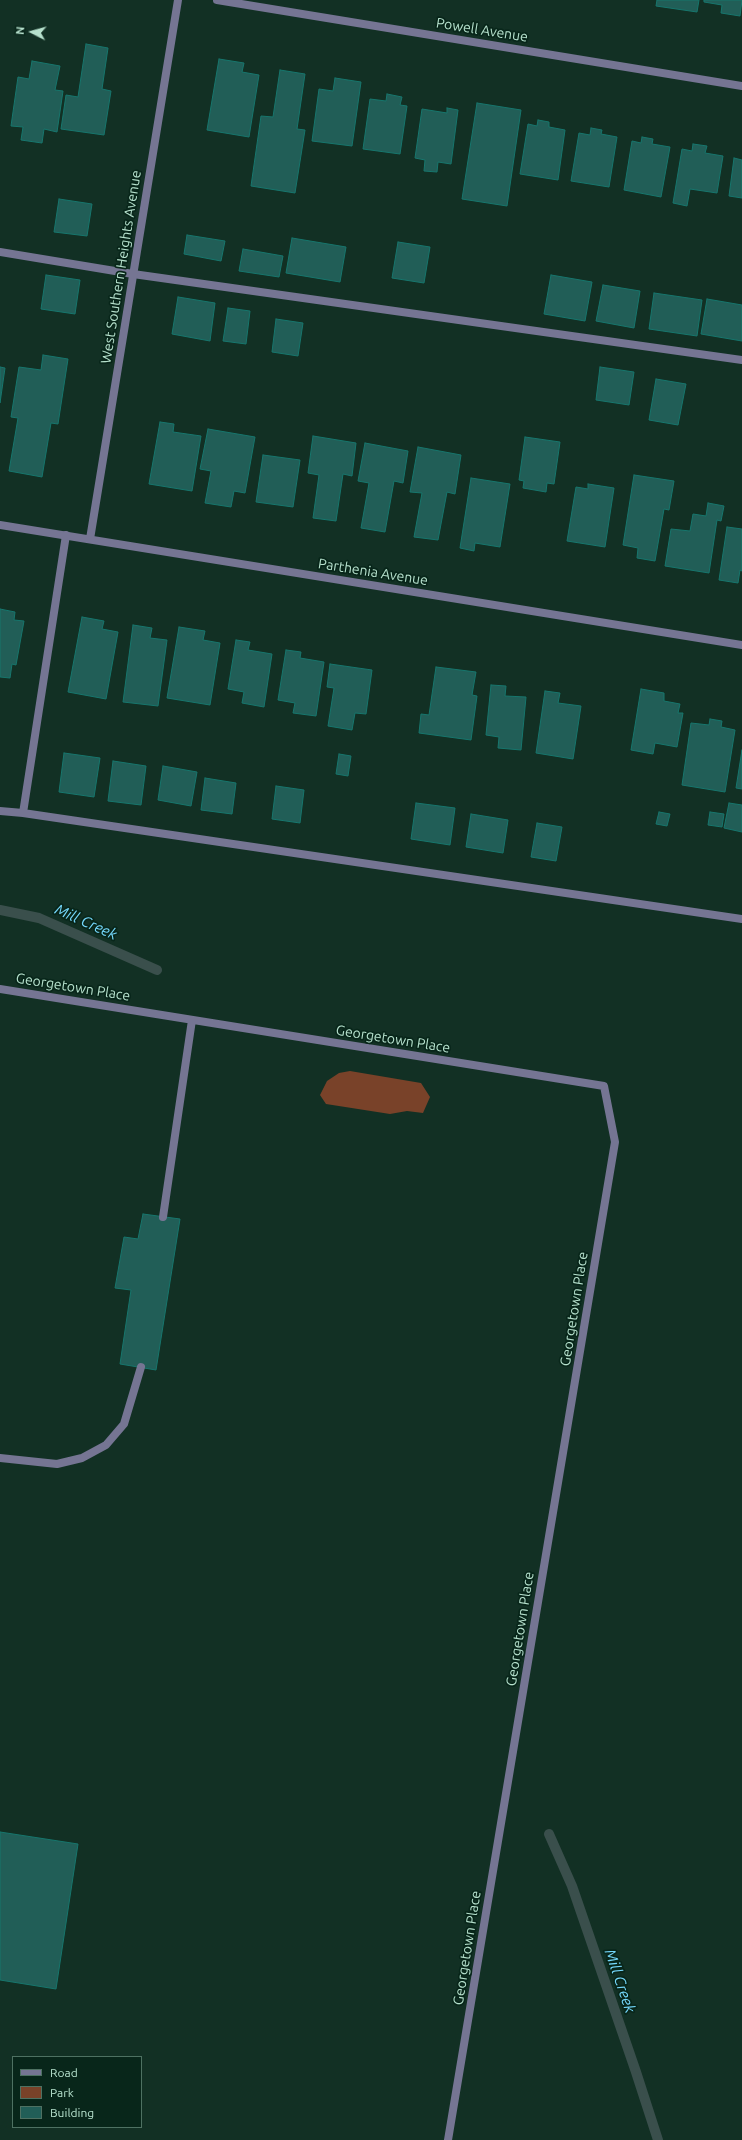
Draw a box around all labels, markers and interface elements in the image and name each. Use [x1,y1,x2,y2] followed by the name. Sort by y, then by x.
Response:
[12,12,52,52] north arrow
[435,14,529,46] street label: Powell Avenue
[14,26,26,35] text: N
[97,169,145,365] street label: West Southern Heights Avenue
[317,555,429,589] street label: Parthenia Avenue
[52,900,120,944] water label: Mill Creek
[15,970,131,1004] street label: Georgetown Place
[335,1022,451,1056] street label: Georgetown Place
[557,1251,591,1367] street label: Georgetown Place
[503,1571,537,1687] street label: Georgetown Place
[450,1890,484,2006] street label: Georgetown Place
[601,1947,639,2015] water label: Mill Creek
[12,2056,142,2128] legend
[50,2066,78,2079] text: Road
[50,2086,74,2099] text: Park
[50,2106,94,2119] text: Building

